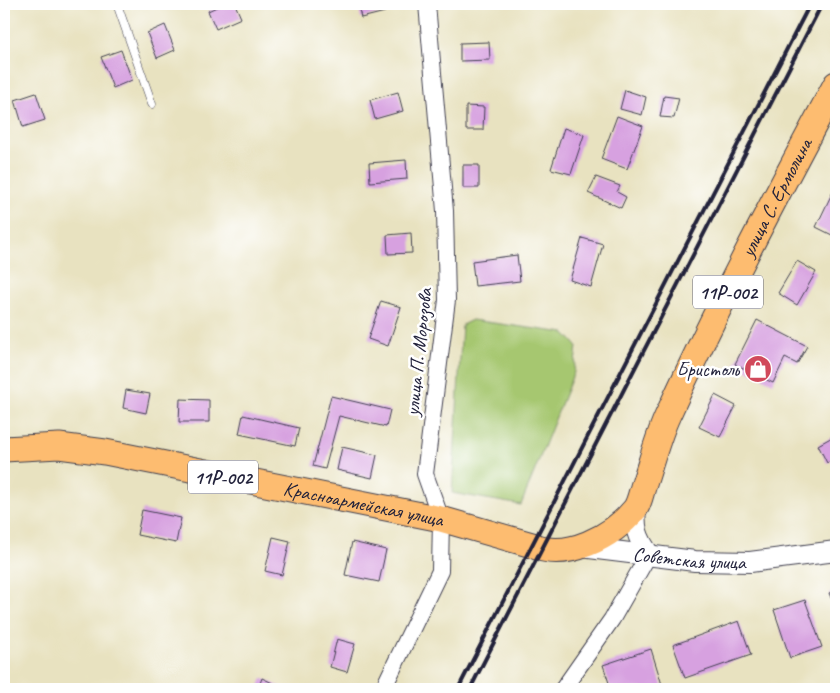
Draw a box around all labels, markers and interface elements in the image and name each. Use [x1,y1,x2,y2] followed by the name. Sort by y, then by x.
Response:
[735,132,819,262] street label: улица С. Ермолина
[693,276,763,308] road number: 11Р-002
[399,286,438,418] street label: улица П. Морозова
[743,354,773,384] shop icon: Бристоль
[677,357,741,382] place label: Бристоль
[188,461,258,494] road number: 11Р-002
[281,476,447,533] street label: Красноармейская улица
[632,541,747,575] street label: Советская улица

